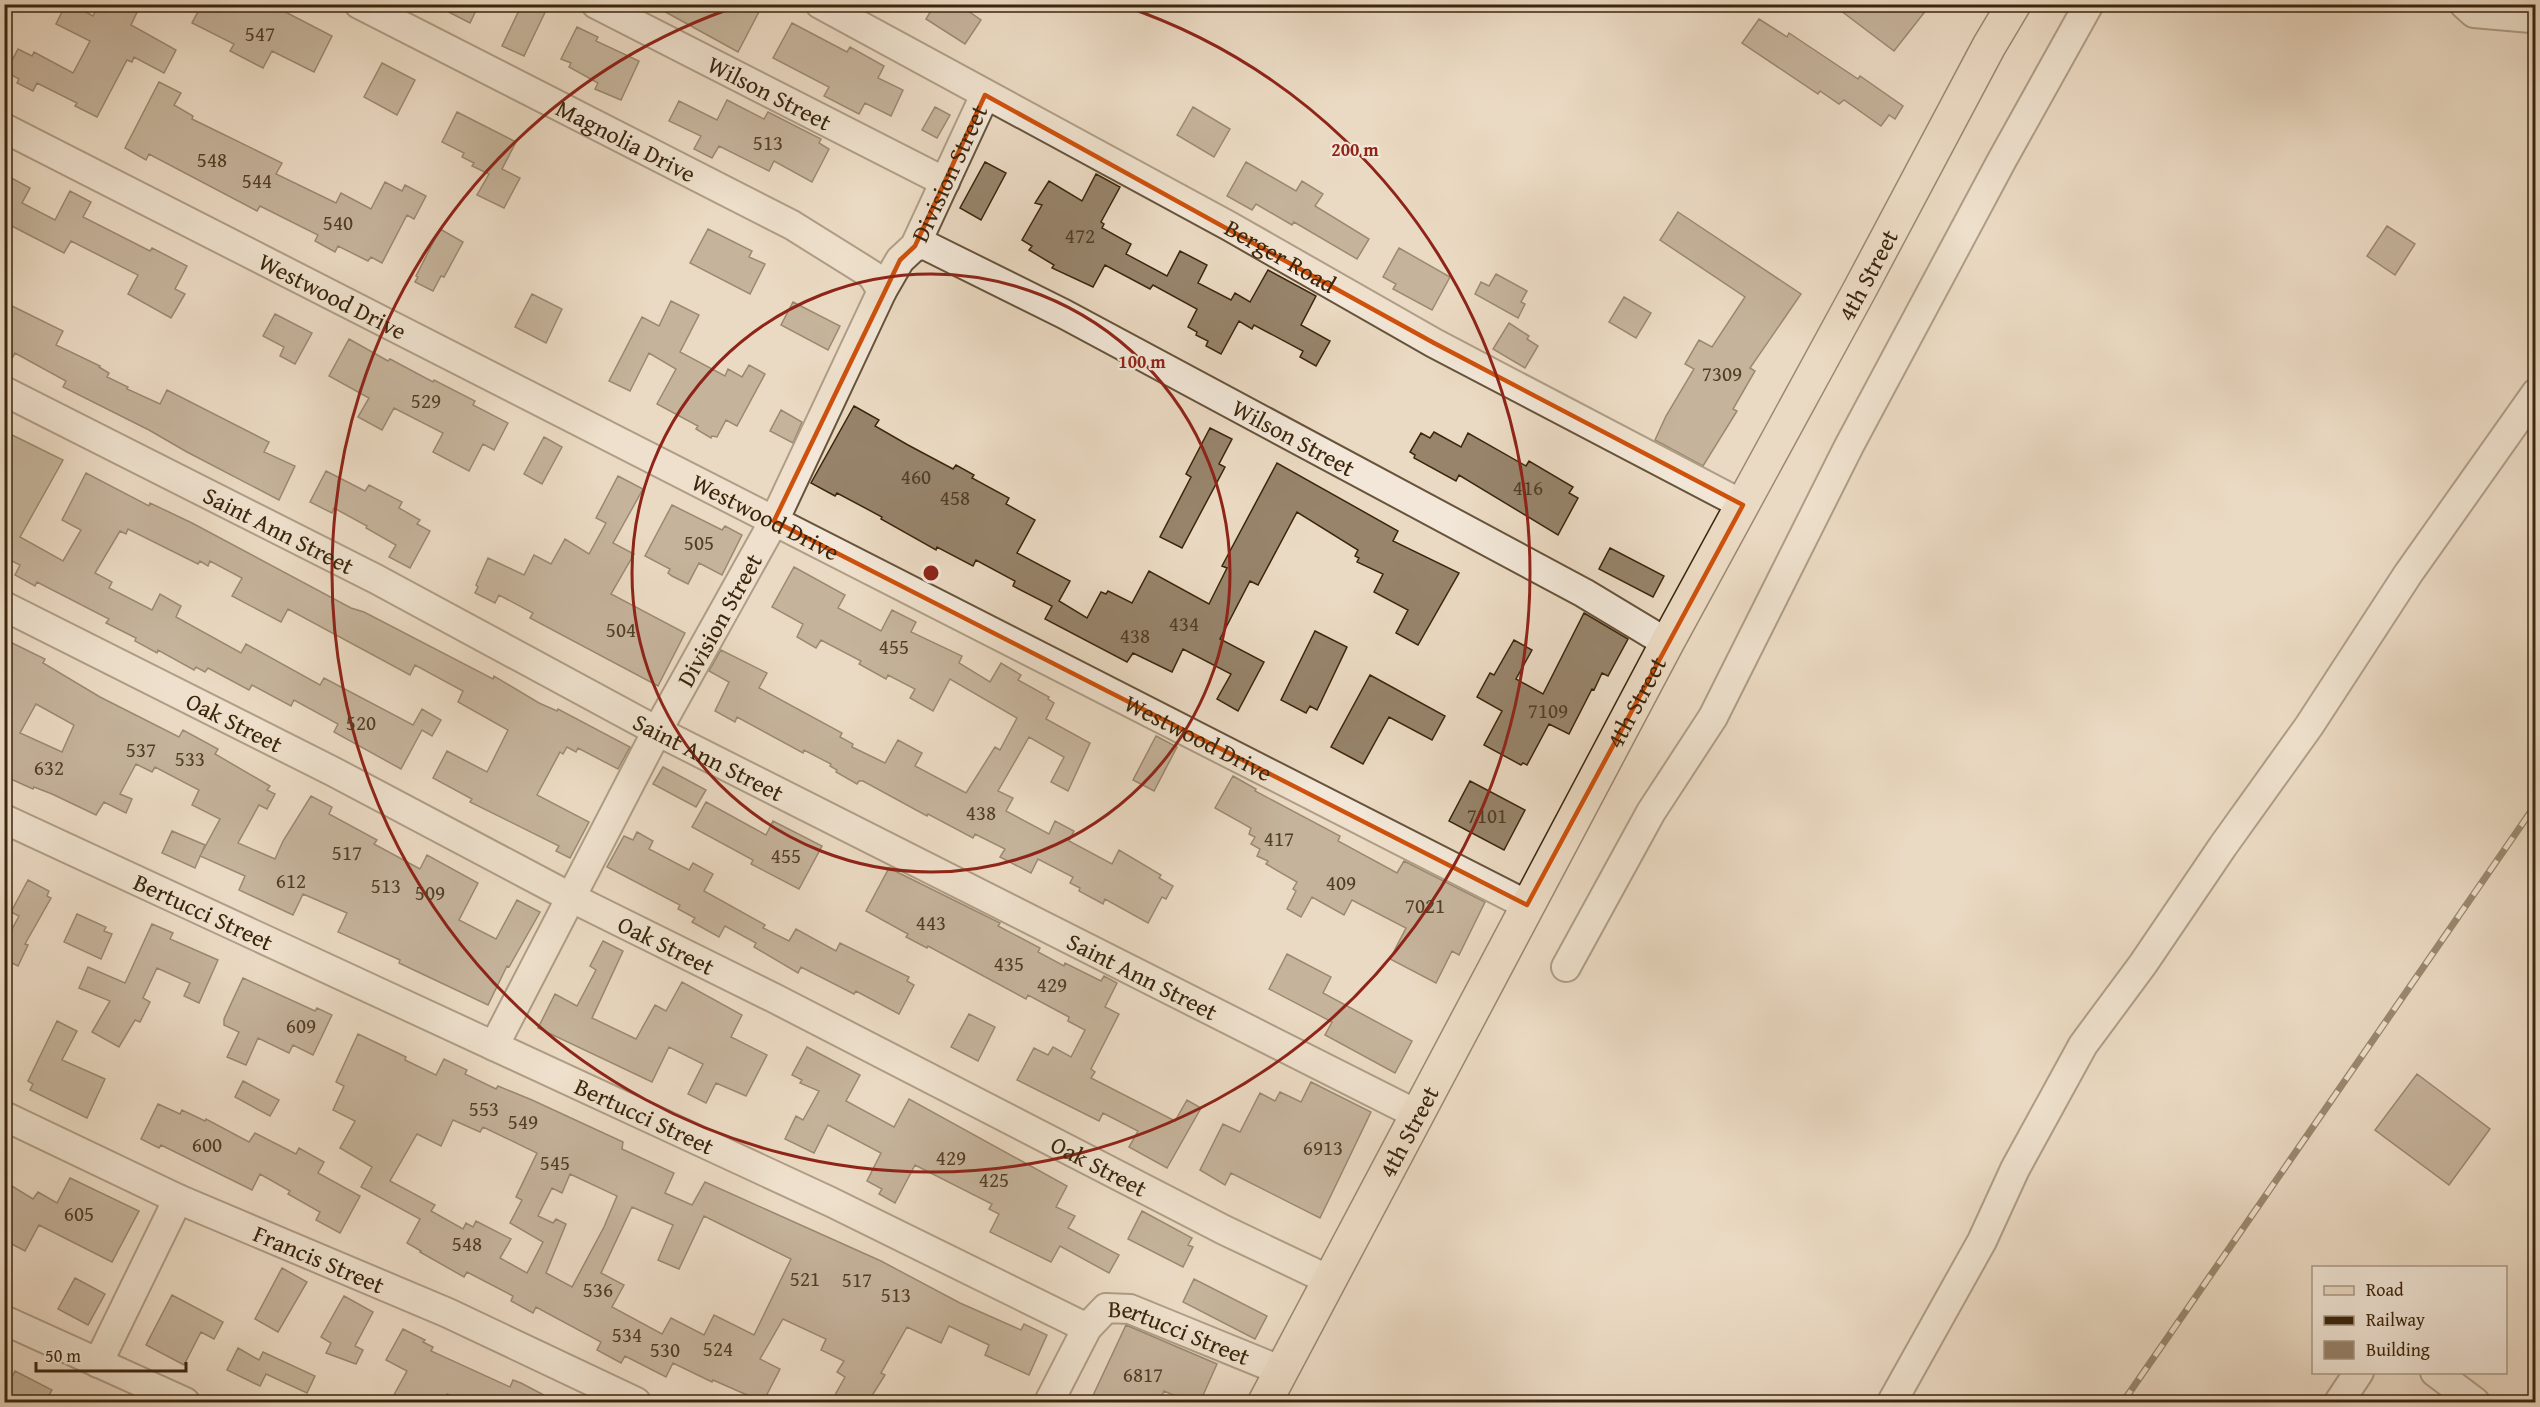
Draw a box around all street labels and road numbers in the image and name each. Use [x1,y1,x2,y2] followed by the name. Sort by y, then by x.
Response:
[702,46,838,139] street label: Wilson Street
[550,90,702,191] street label: Magnolia Drive
[902,98,996,248] street label: Division Street
[1219,210,1343,301] street label: Berger Road
[1828,222,1907,327] street label: 4th Street
[253,243,413,348] street label: Westwood Drive
[1226,390,1362,485] street label: Wilson Street
[686,464,846,569] street label: Westwood Drive
[198,477,361,583] street label: Saint Ann Street
[668,546,771,693] street label: Division Street
[1597,649,1675,754] street label: 4th Street
[180,683,289,761] street label: Oak Street
[1118,685,1279,790] street label: Westwood Drive
[627,704,790,810] street label: Saint Ann Street
[128,864,280,959] street label: Bertucci Street
[612,906,721,984] street label: Oak Street
[1061,923,1224,1029] street label: Saint Ann Street
[569,1068,721,1163] street label: Bertucci Street
[1369,1079,1447,1184] street label: 4th Street
[1045,1126,1154,1205] street label: Oak Street
[248,1215,391,1302] street label: Francis Street
[1107,1291,1256,1374] street label: Bertucci Street

